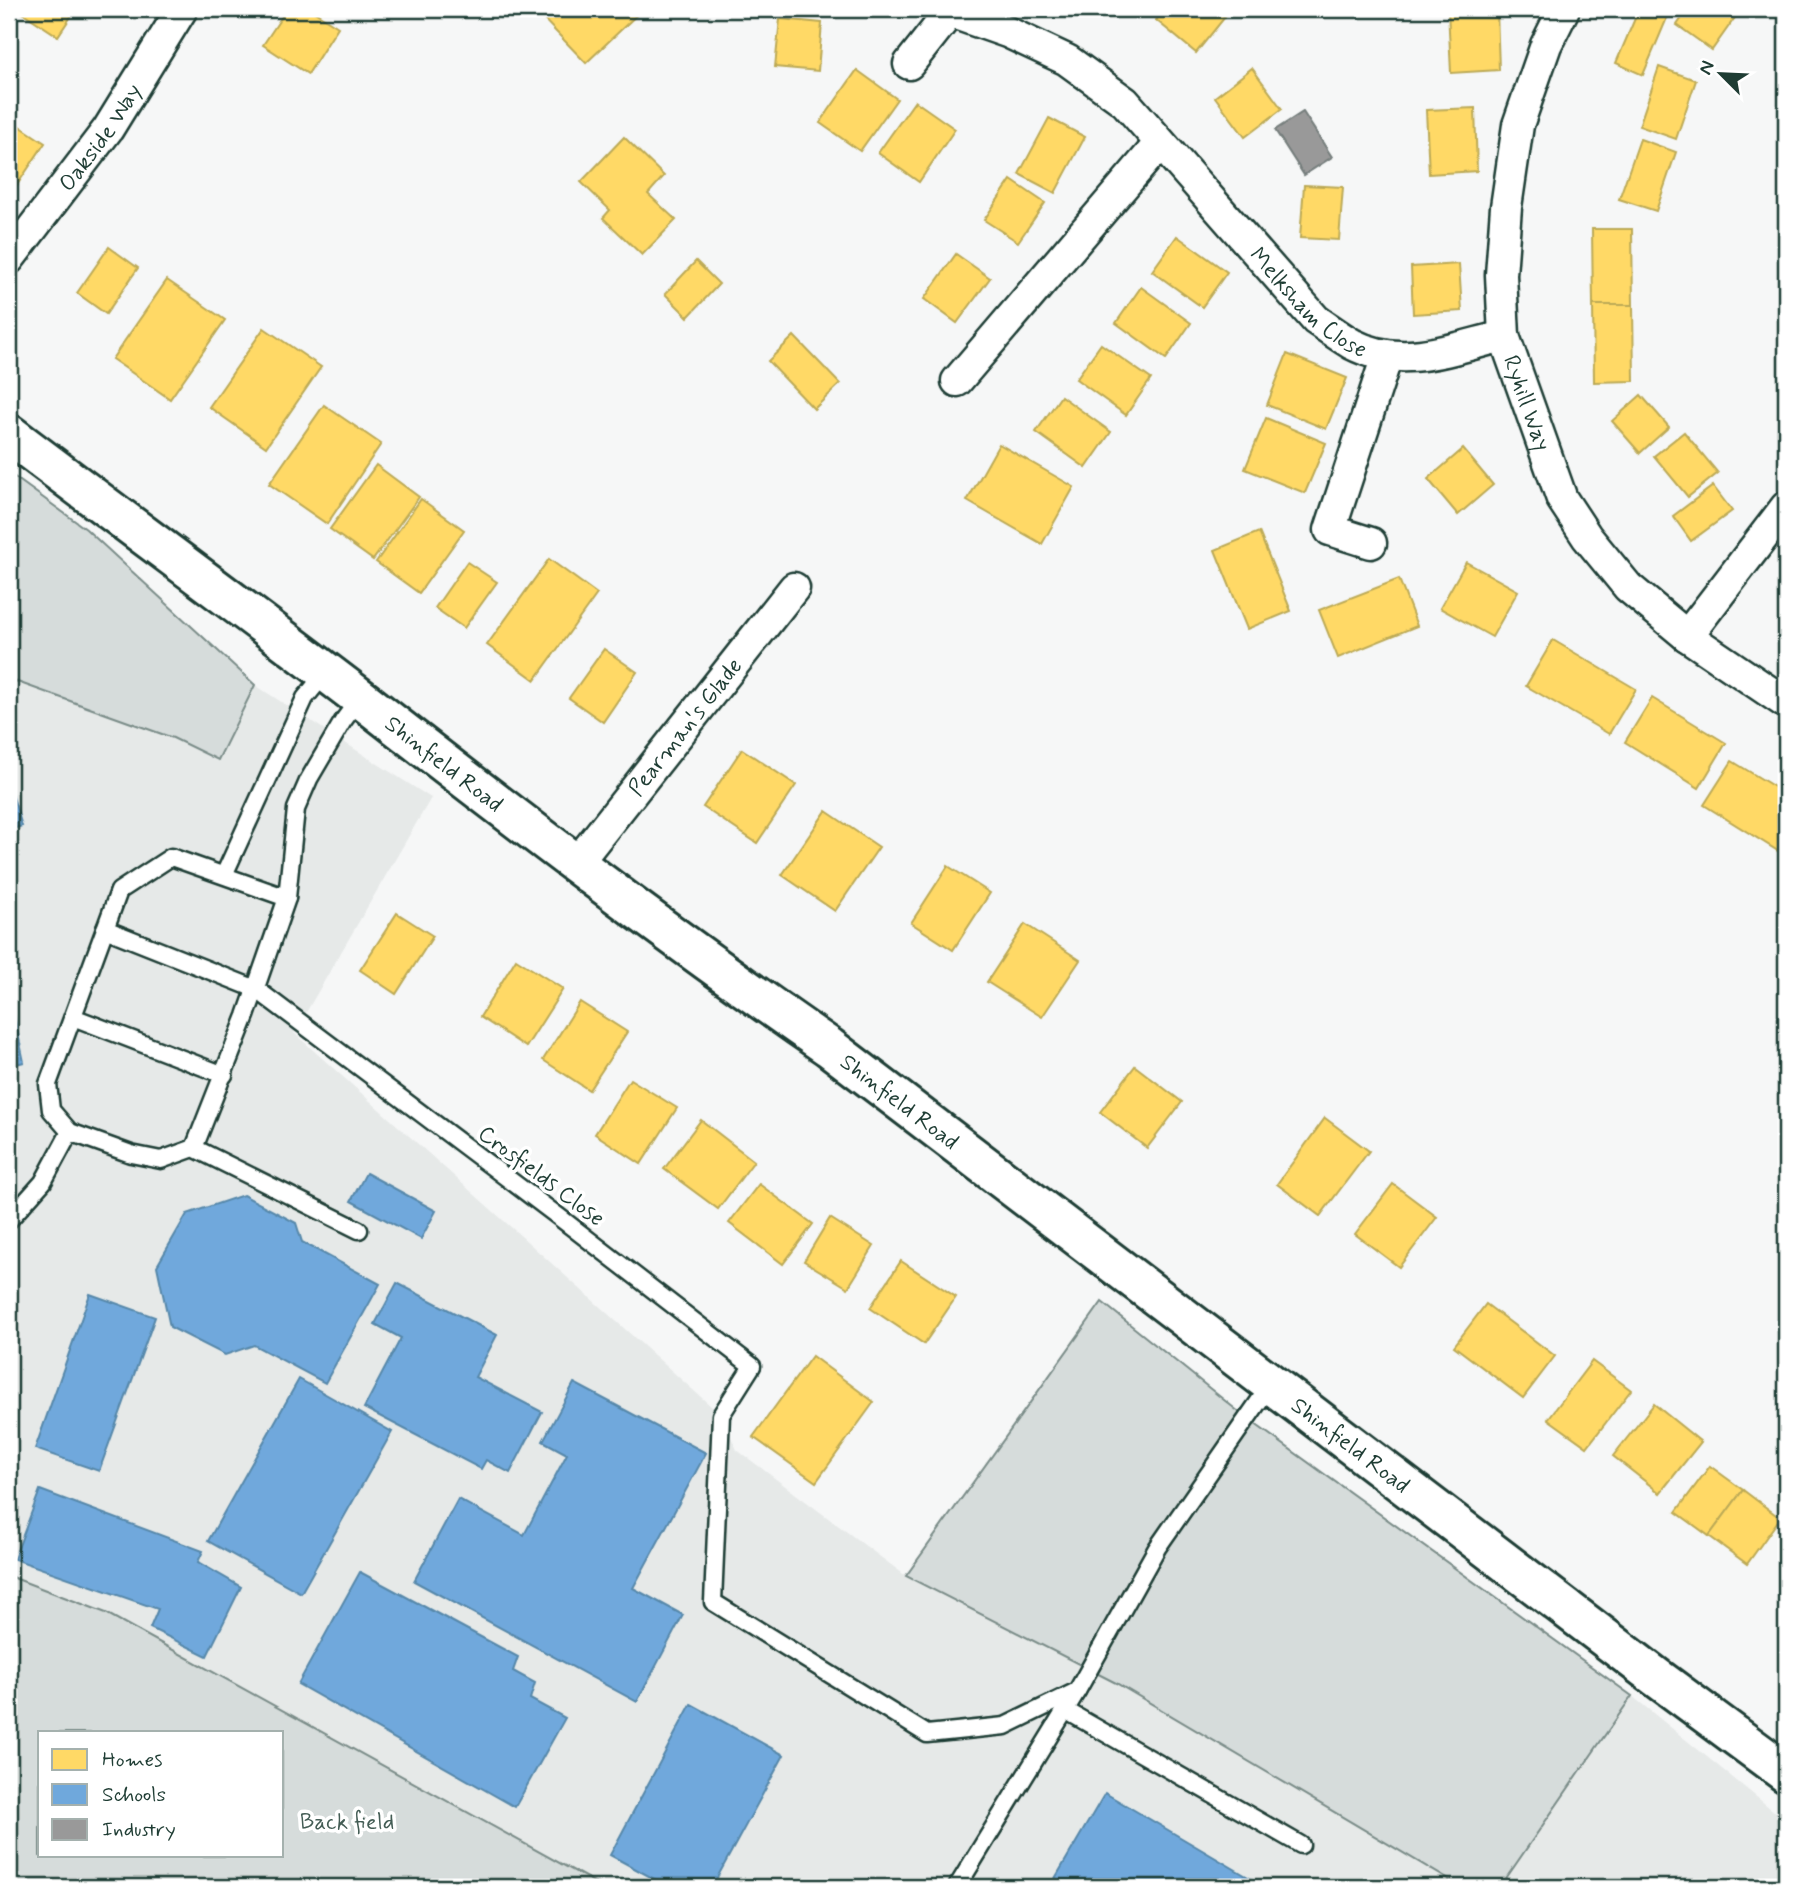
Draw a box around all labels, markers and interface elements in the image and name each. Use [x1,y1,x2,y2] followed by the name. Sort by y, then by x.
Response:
[1686,38,1756,108] north arrow
[1693,57,1721,79] text: N
[53,78,149,198] street label: Oakside Way
[1242,241,1371,366] street label: Melksham Close
[1495,351,1557,455] street label: Ryhill Way
[622,653,750,803] street label: Pearman's Glade
[378,710,509,820] street label: Shinfield Road
[833,1048,964,1157] street label: Shinfield Road
[471,1119,610,1234] street label: Crosfields Close
[1284,1391,1415,1501] street label: Shinfield Road
[38,1731,284,1857] legend
[102,1746,162,1774] text: Homes
[102,1781,166,1809] text: Schools
[300,1808,394,1838] park label: Back field
[102,1816,176,1844] text: Industry

